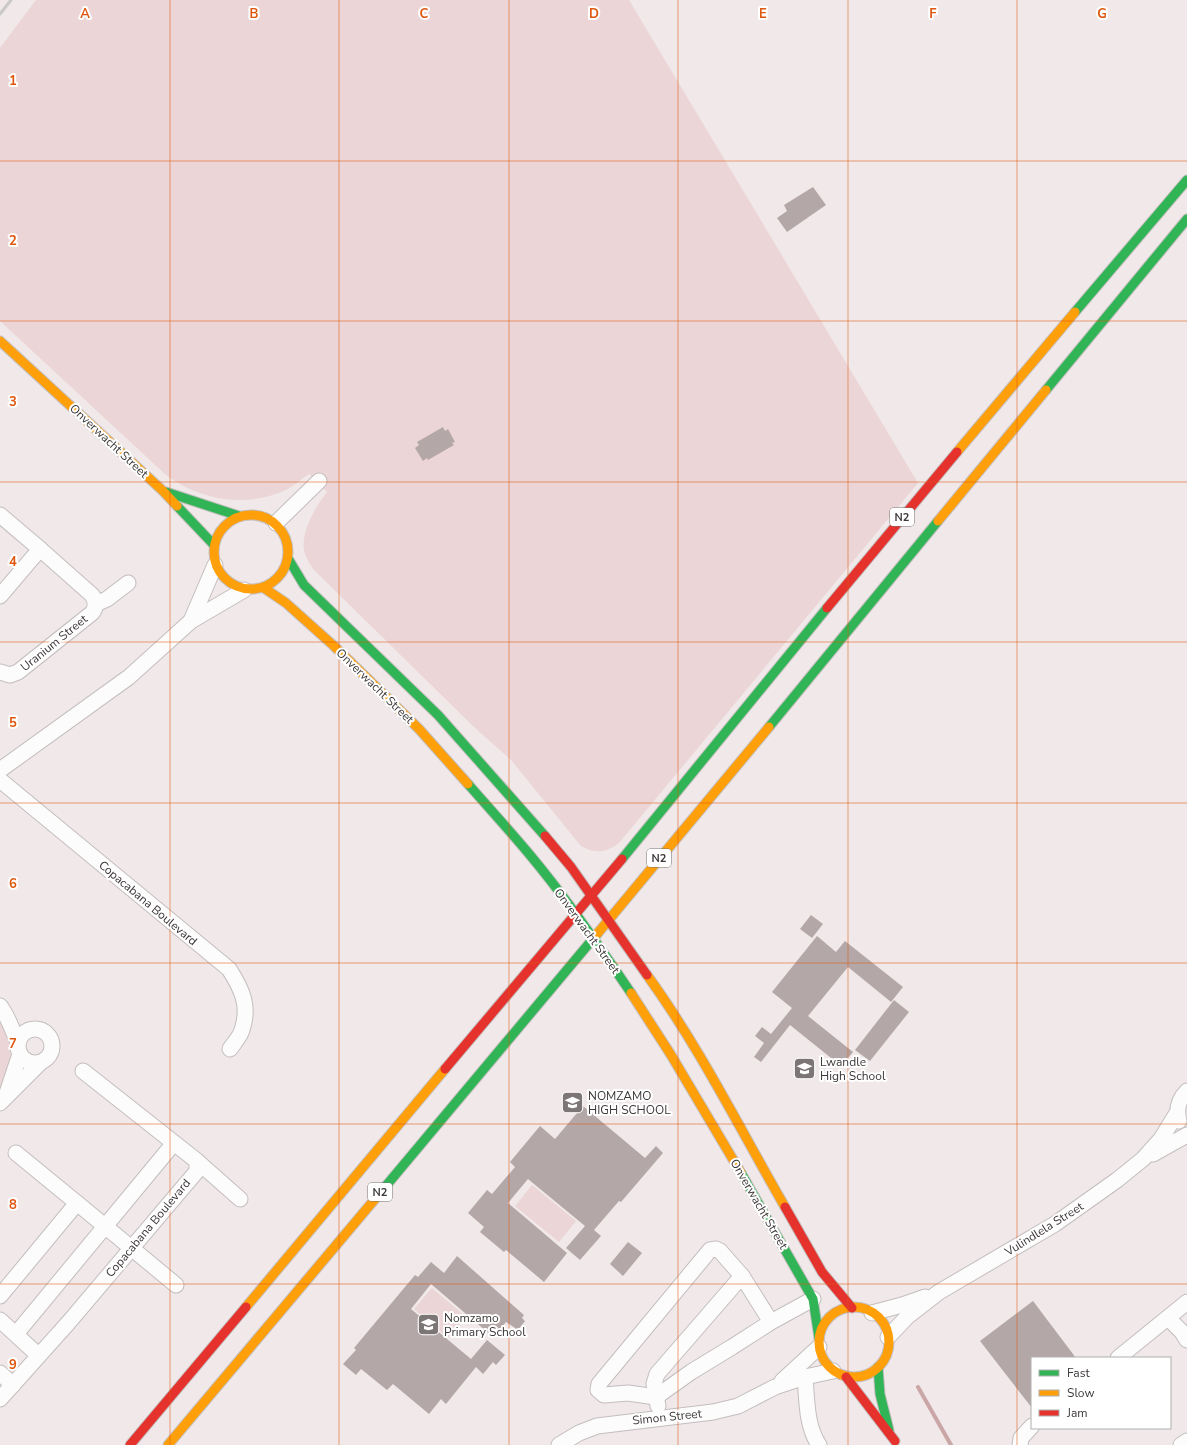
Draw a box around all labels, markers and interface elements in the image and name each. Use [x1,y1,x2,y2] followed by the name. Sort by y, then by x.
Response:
[80,5,90,23] text: A
[250,5,259,23] text: B
[420,5,429,23] text: C
[589,5,599,23] text: D
[759,5,767,23] text: E
[929,5,937,23] text: F
[1097,5,1107,23] text: G
[9,72,17,90] text: 1
[9,232,17,250] text: 2
[9,393,17,411] text: 3
[66,400,152,482] street label: Onverwacht Street
[890,508,914,526] road number: N2
[9,553,17,571] text: 4
[17,611,91,675] street label: Uranium Street
[333,645,418,728] street label: Onverwacht Street
[9,714,17,732] text: 5
[647,849,671,867] road number: N2
[95,857,201,949] street label: Copacabana Boulevard
[9,875,17,893] text: 6
[551,885,624,978] street label: Onverwacht Street
[9,1035,17,1053] text: 7
[820,1054,886,1084] place label: Lwandle High School
[791,1056,817,1082] school or university icon: Lwandle High School
[588,1088,671,1118] place label: NOMZAMO HIGH SCHOOL
[560,1090,586,1116] school or university icon: NOMZAMO HIGH SCHOOL
[727,1156,792,1253] street label: Onverwacht Street
[102,1175,194,1281] street label: Copacabana Boulevard
[368,1183,392,1201] road number: N2
[9,1196,17,1214] text: 8
[1001,1198,1087,1260] street label: Vulindlela Street
[444,1310,526,1340] place label: Nomzamo Primary School
[415,1312,441,1338] school or university icon: Nomzamo Primary School
[9,1356,17,1374] text: 9
[1031,1357,1171,1429] legend
[1067,1365,1090,1381] text: Fast
[1067,1385,1095,1401] text: Slow
[631,1405,703,1429] street label: Simon Street
[1066,1405,1088,1421] text: Jam

